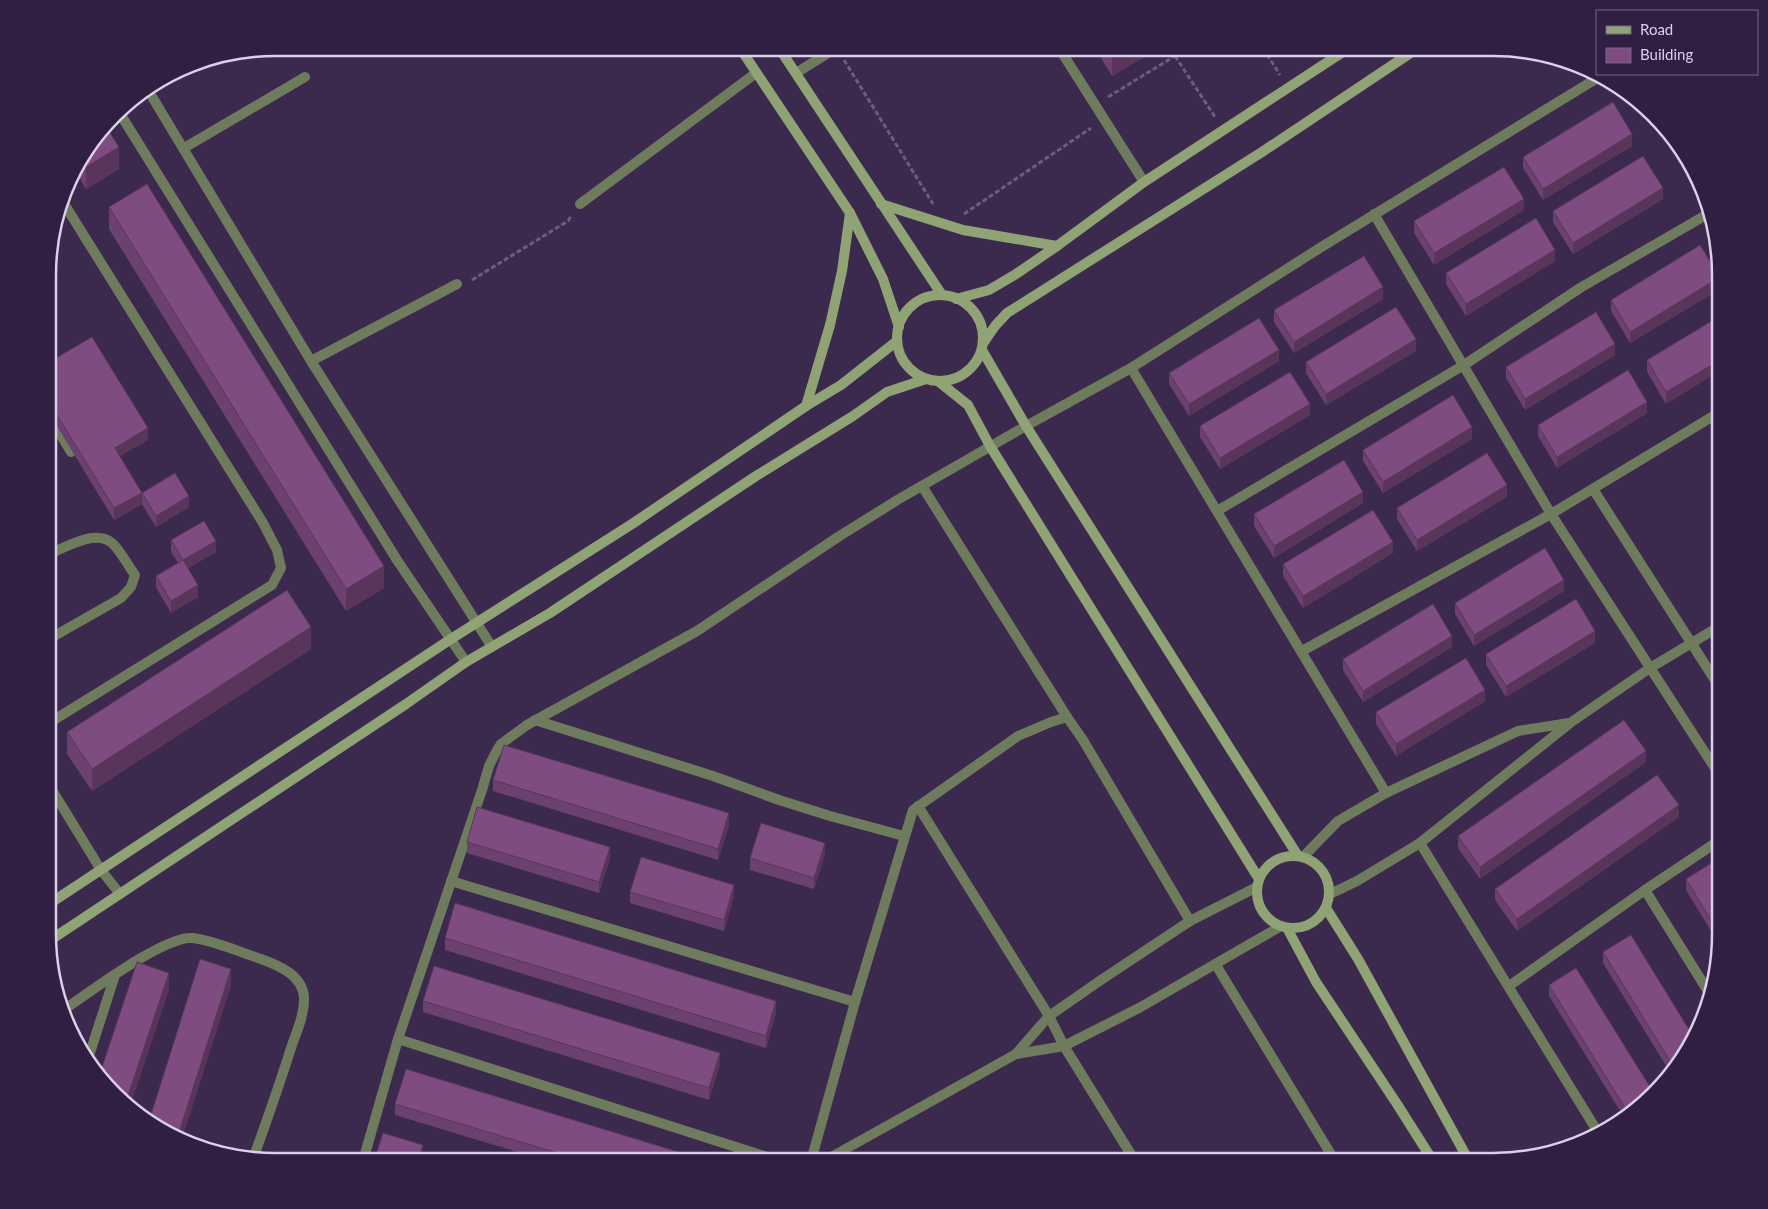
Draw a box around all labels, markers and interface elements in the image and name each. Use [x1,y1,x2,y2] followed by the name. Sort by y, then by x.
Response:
[1596,10,1758,75] legend
[1640,20,1673,38] text: Road
[1640,45,1693,63] text: Building

